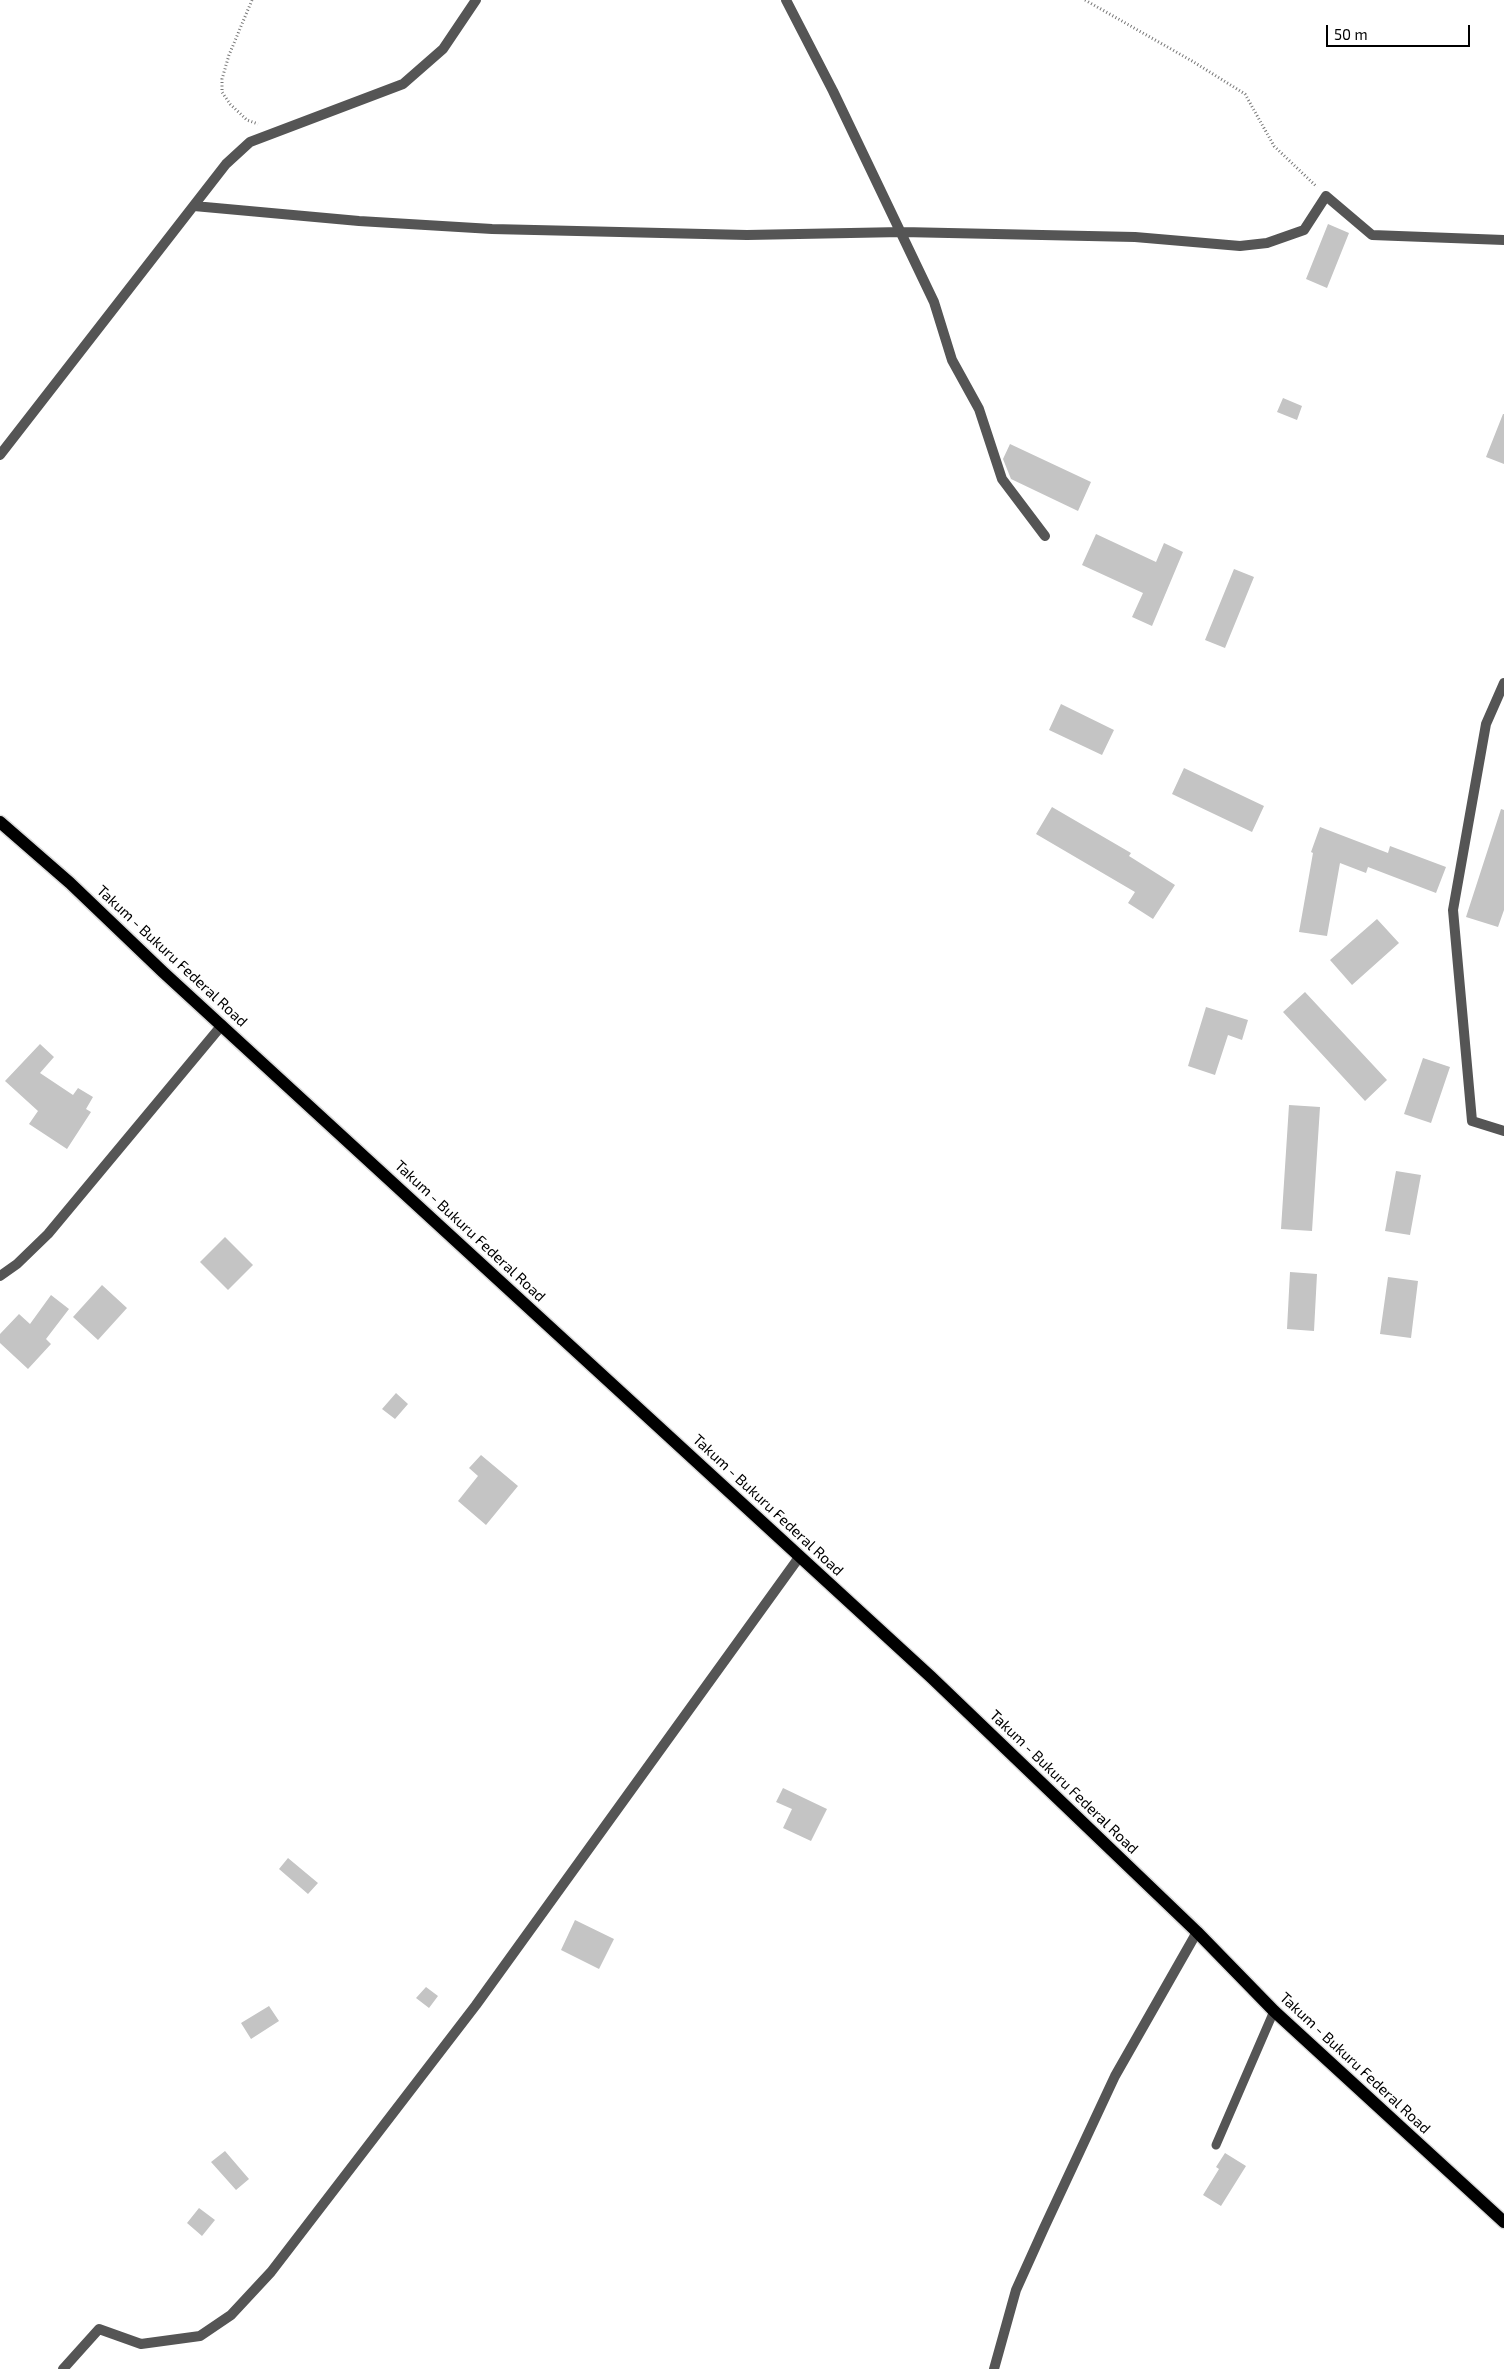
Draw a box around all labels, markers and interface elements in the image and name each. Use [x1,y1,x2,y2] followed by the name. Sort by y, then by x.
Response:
[1329,15,1473,47] scale bar
[1334,25,1368,43] text: 50 m
[93,881,251,1031] street label: Takum - Bukuru Federal Road
[391,1156,549,1306] street label: Takum - Bukuru Federal Road
[689,1430,847,1580] street label: Takum - Bukuru Federal Road
[986,1706,1142,1858] street label: Takum - Bukuru Federal Road
[1276,1988,1434,2138] street label: Takum - Bukuru Federal Road

